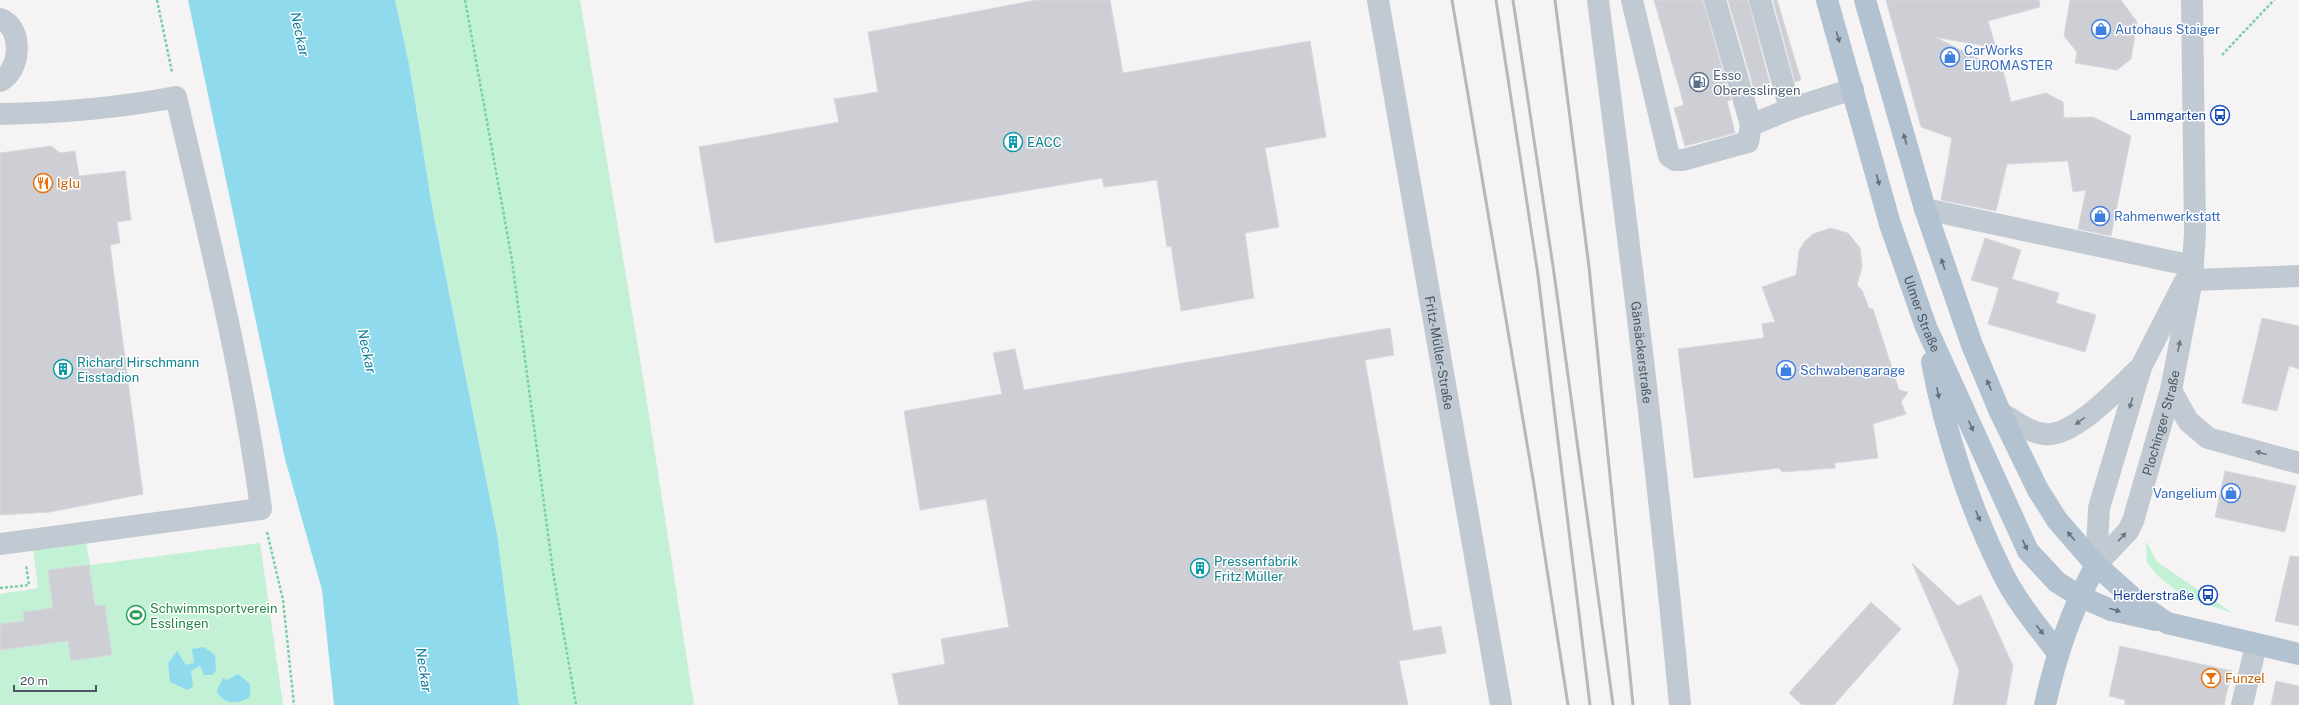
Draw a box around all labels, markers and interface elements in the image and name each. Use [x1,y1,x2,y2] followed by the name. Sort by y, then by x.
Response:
[287,10,313,58] water label: Neckar
[2090,18,2112,40] shop icon: Autohaus Staiger
[2115,22,2220,37] place label: Autohaus Staiger
[1835,32,1841,44] one-way arrow
[1964,43,2053,73] place label: CarWorks EUROMASTER
[1939,46,1961,68] shop icon: CarWorks EUROMASTER
[1713,68,1800,98] place label: Esso Oberesslingen
[1688,71,1710,93] fuel station icon: Esso Oberesslingen
[2209,104,2231,126] bus stop icon: Lammgarten
[2129,108,2206,123] place label: Lammgarten
[1002,131,1024,153] building icon: EACC
[1902,133,1908,145] one-way arrow
[1027,135,1062,150] place label: EACC
[32,172,54,194] restaurant icon: Iglu
[1875,175,1881,187] one-way arrow
[57,176,80,191] place label: Iglu
[2089,205,2111,227] shop icon: Rahmenwerkstatt
[2114,209,2221,224] place label: Rahmenwerkstatt
[1940,257,1946,269] one-way arrow
[1901,274,1943,354] street label: Ulmer Straße
[1422,295,1456,411] street label: Fritz-Müller-Straße
[1628,300,1655,404] street label: Gänsäckerstraße
[354,327,380,375] water label: Neckar
[2177,340,2183,352] one-way arrow
[77,355,199,385] place label: Richard Hirschmann Eisstadion
[52,358,74,380] building icon: Richard Hirschmann Eisstadion
[1775,359,1797,381] shop icon: Schwabengarage
[1800,363,1905,378] place label: Schwabengarage
[2140,369,2183,477] street label: Plochinger Straße
[1985,379,1991,391] one-way arrow
[1935,387,1941,399] one-way arrow
[2128,397,2134,409] one-way arrow
[2075,416,2085,424] one-way arrow
[1968,421,1974,433] one-way arrow
[2255,450,2268,456] one-way arrow
[2220,482,2242,504] shop icon: Vangelium
[2153,486,2217,501] place label: Vangelium
[1975,511,1981,522] one-way arrow
[2066,530,2075,541] one-way arrow
[2118,532,2127,542] one-way arrow
[2022,539,2028,550] one-way arrow
[1214,554,1298,584] place label: Pressenfabrik Fritz Müller
[1189,557,1211,579] building icon: Pressenfabrik Fritz Müller
[2197,584,2219,606] bus stop icon: Herderstraße
[2113,588,2194,603] place label: Herderstraße
[150,601,277,631] place label: Schwimmsportverein Esslingen
[125,604,147,626] sports icon: Schwimmsportverein Esslingen
[2109,607,2121,613] one-way arrow
[2036,624,2044,635] one-way arrow
[413,647,435,694] water label: Neckar
[14,667,96,693] scale bar
[2200,667,2222,689] bar icon: Funzel
[2225,671,2265,686] place label: Funzel
[20,674,48,688] text: 20 m

